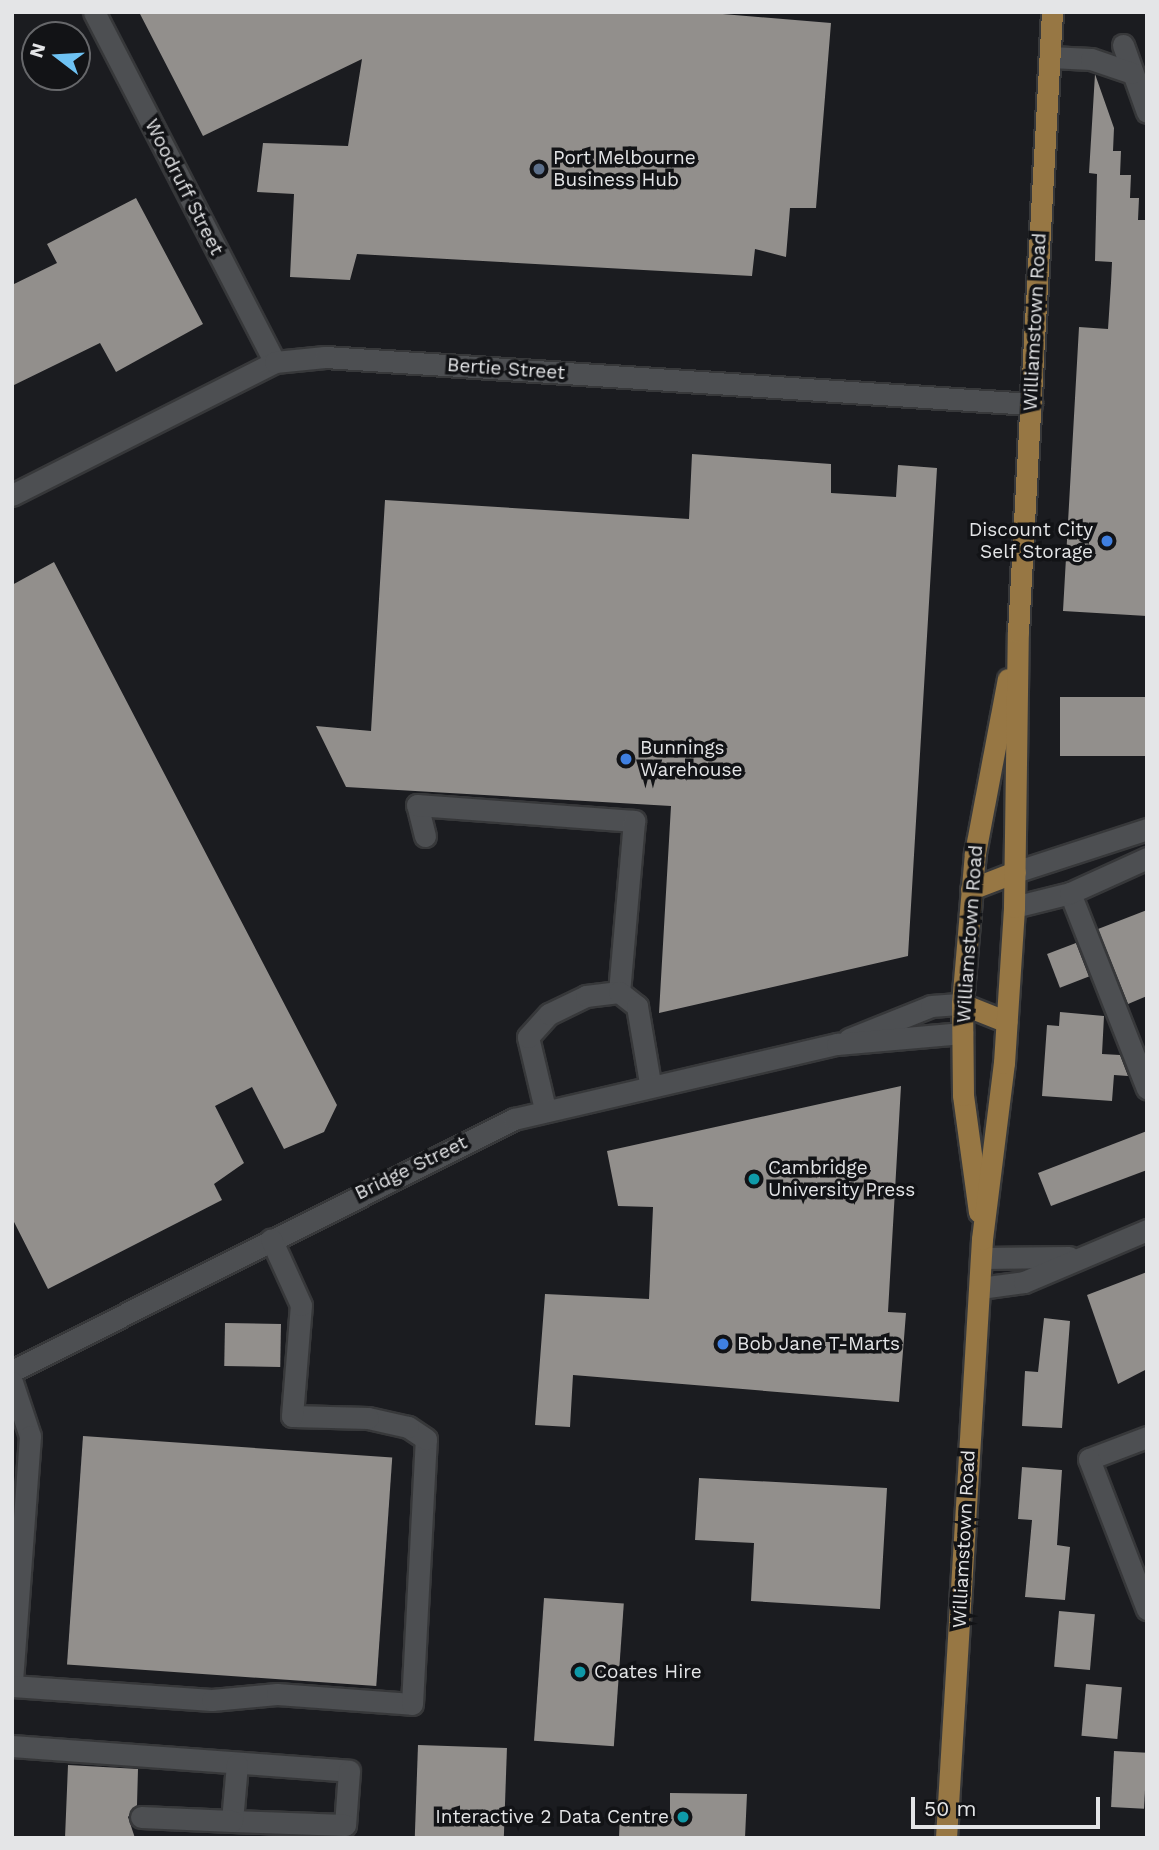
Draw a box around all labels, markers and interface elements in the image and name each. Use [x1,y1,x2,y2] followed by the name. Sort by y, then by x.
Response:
[21,21,91,91] north arrow
[24,40,50,60] text: N
[140,115,228,259] street label: Woodruff Street
[553,147,696,191] place label: Port Melbourne Business Hub
[531,161,547,177] marker: Port Melbourne Business Hub
[1019,232,1051,412] street label: Williamstown Road
[446,354,566,384] street label: Bertie Street
[969,519,1093,563] place label: Discount City Self Storage
[1099,533,1115,549] marker: Discount City Self Storage
[640,737,743,781] place label: Bunnings Warehouse
[618,751,634,767] marker: Bunnings Warehouse
[952,844,988,1024] street label: Williamstown Road
[351,1131,471,1205] street label: Bridge Street
[768,1157,916,1201] place label: Cambridge University Press
[746,1171,762,1187] marker: Cambridge University Press
[737,1333,901,1355] place label: Bob Jane T-Marts
[715,1336,731,1352] marker: Bob Jane T-Marts
[948,1449,980,1629] street label: Williamstown Road
[594,1661,702,1683] place label: Coates Hire
[572,1664,588,1680] marker: Coates Hire
[914,1784,1103,1828] scale bar
[924,1796,976,1821] text: 50 m
[435,1806,669,1828] place label: Interactive 2 Data Centre
[675,1809,691,1825] marker: Interactive 2 Data Centre

